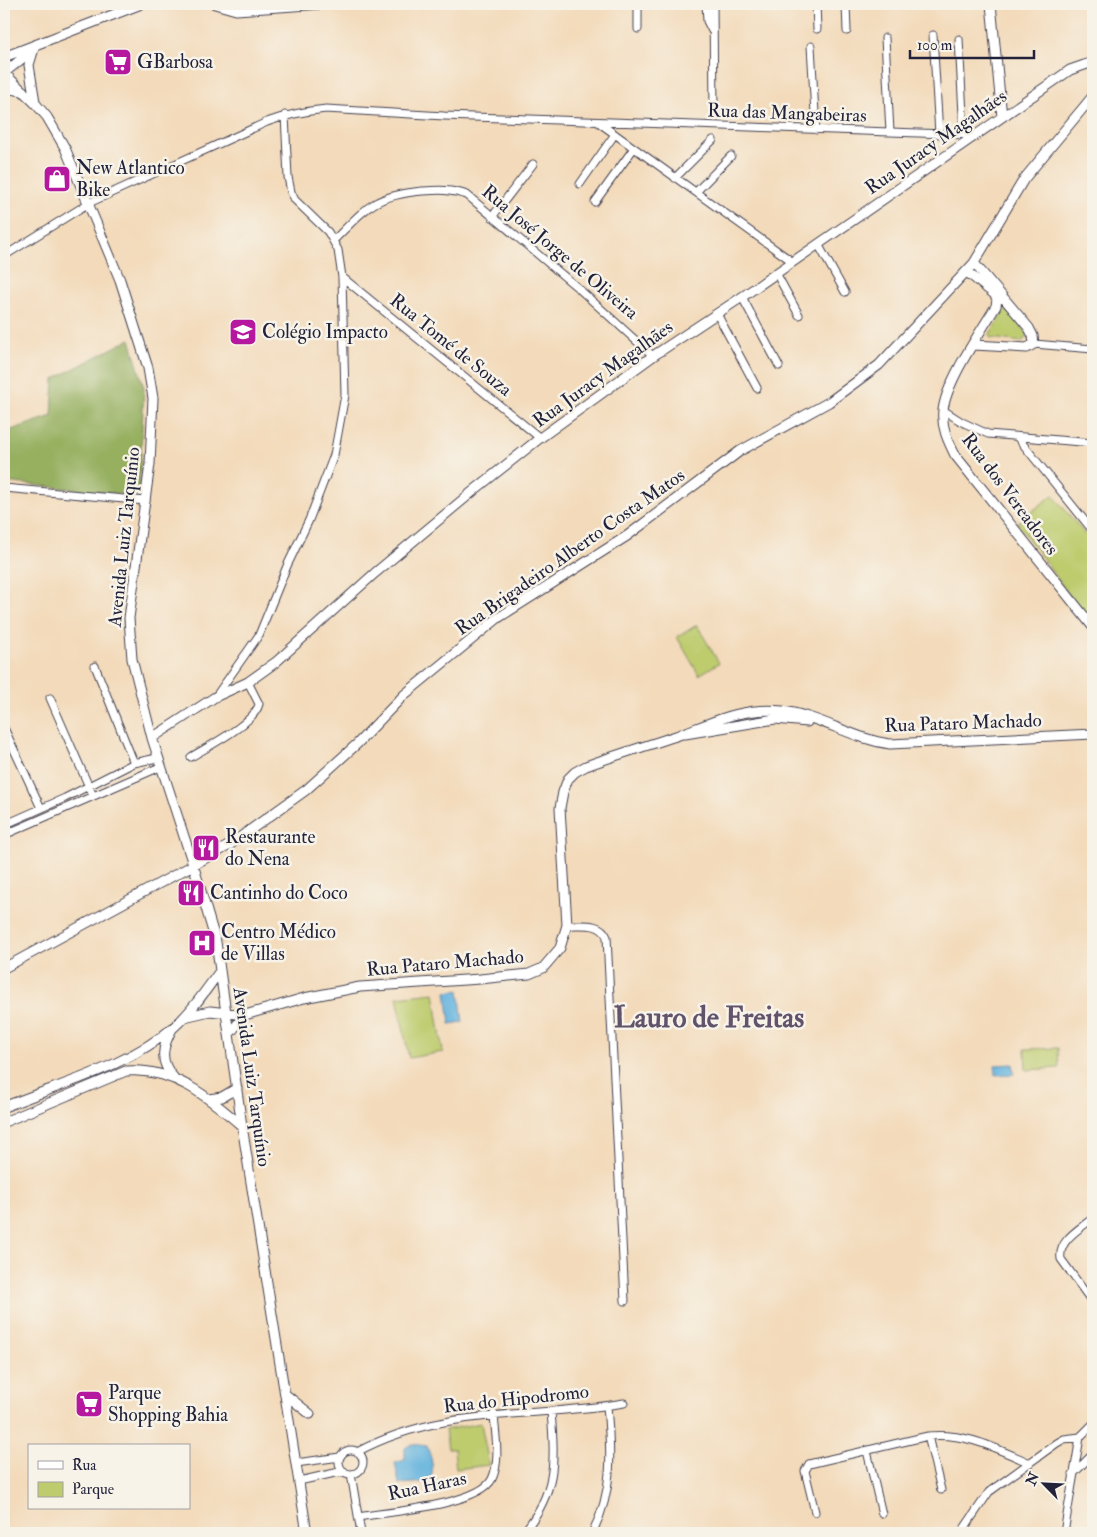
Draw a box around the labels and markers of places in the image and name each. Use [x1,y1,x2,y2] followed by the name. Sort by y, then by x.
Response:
[103,47,133,77] supermarket icon: GBarbosa
[137,50,213,74] place label: GBarbosa
[76,156,185,202] place label: New Atlantico Bike
[42,164,72,194] shop icon: New Atlantico Bike
[228,317,258,347] school or university icon: Colégio Impacto
[262,320,388,345] place label: Colégio Impacto
[225,825,315,871] place label: Restaurante do Nena
[191,833,221,863] restaurant icon: Restaurante do Nena
[176,878,206,908] restaurant icon: Cantinho do Coco
[210,881,348,905] place label: Cantinho do Coco
[221,920,336,966] place label: Centro Médico de Villas
[187,928,217,958] hospital icon: Centro Médico de Villas
[108,1381,228,1428] place label: Parque Shopping Bahia
[74,1389,104,1419] supermarket icon: Parque Shopping Bahia

